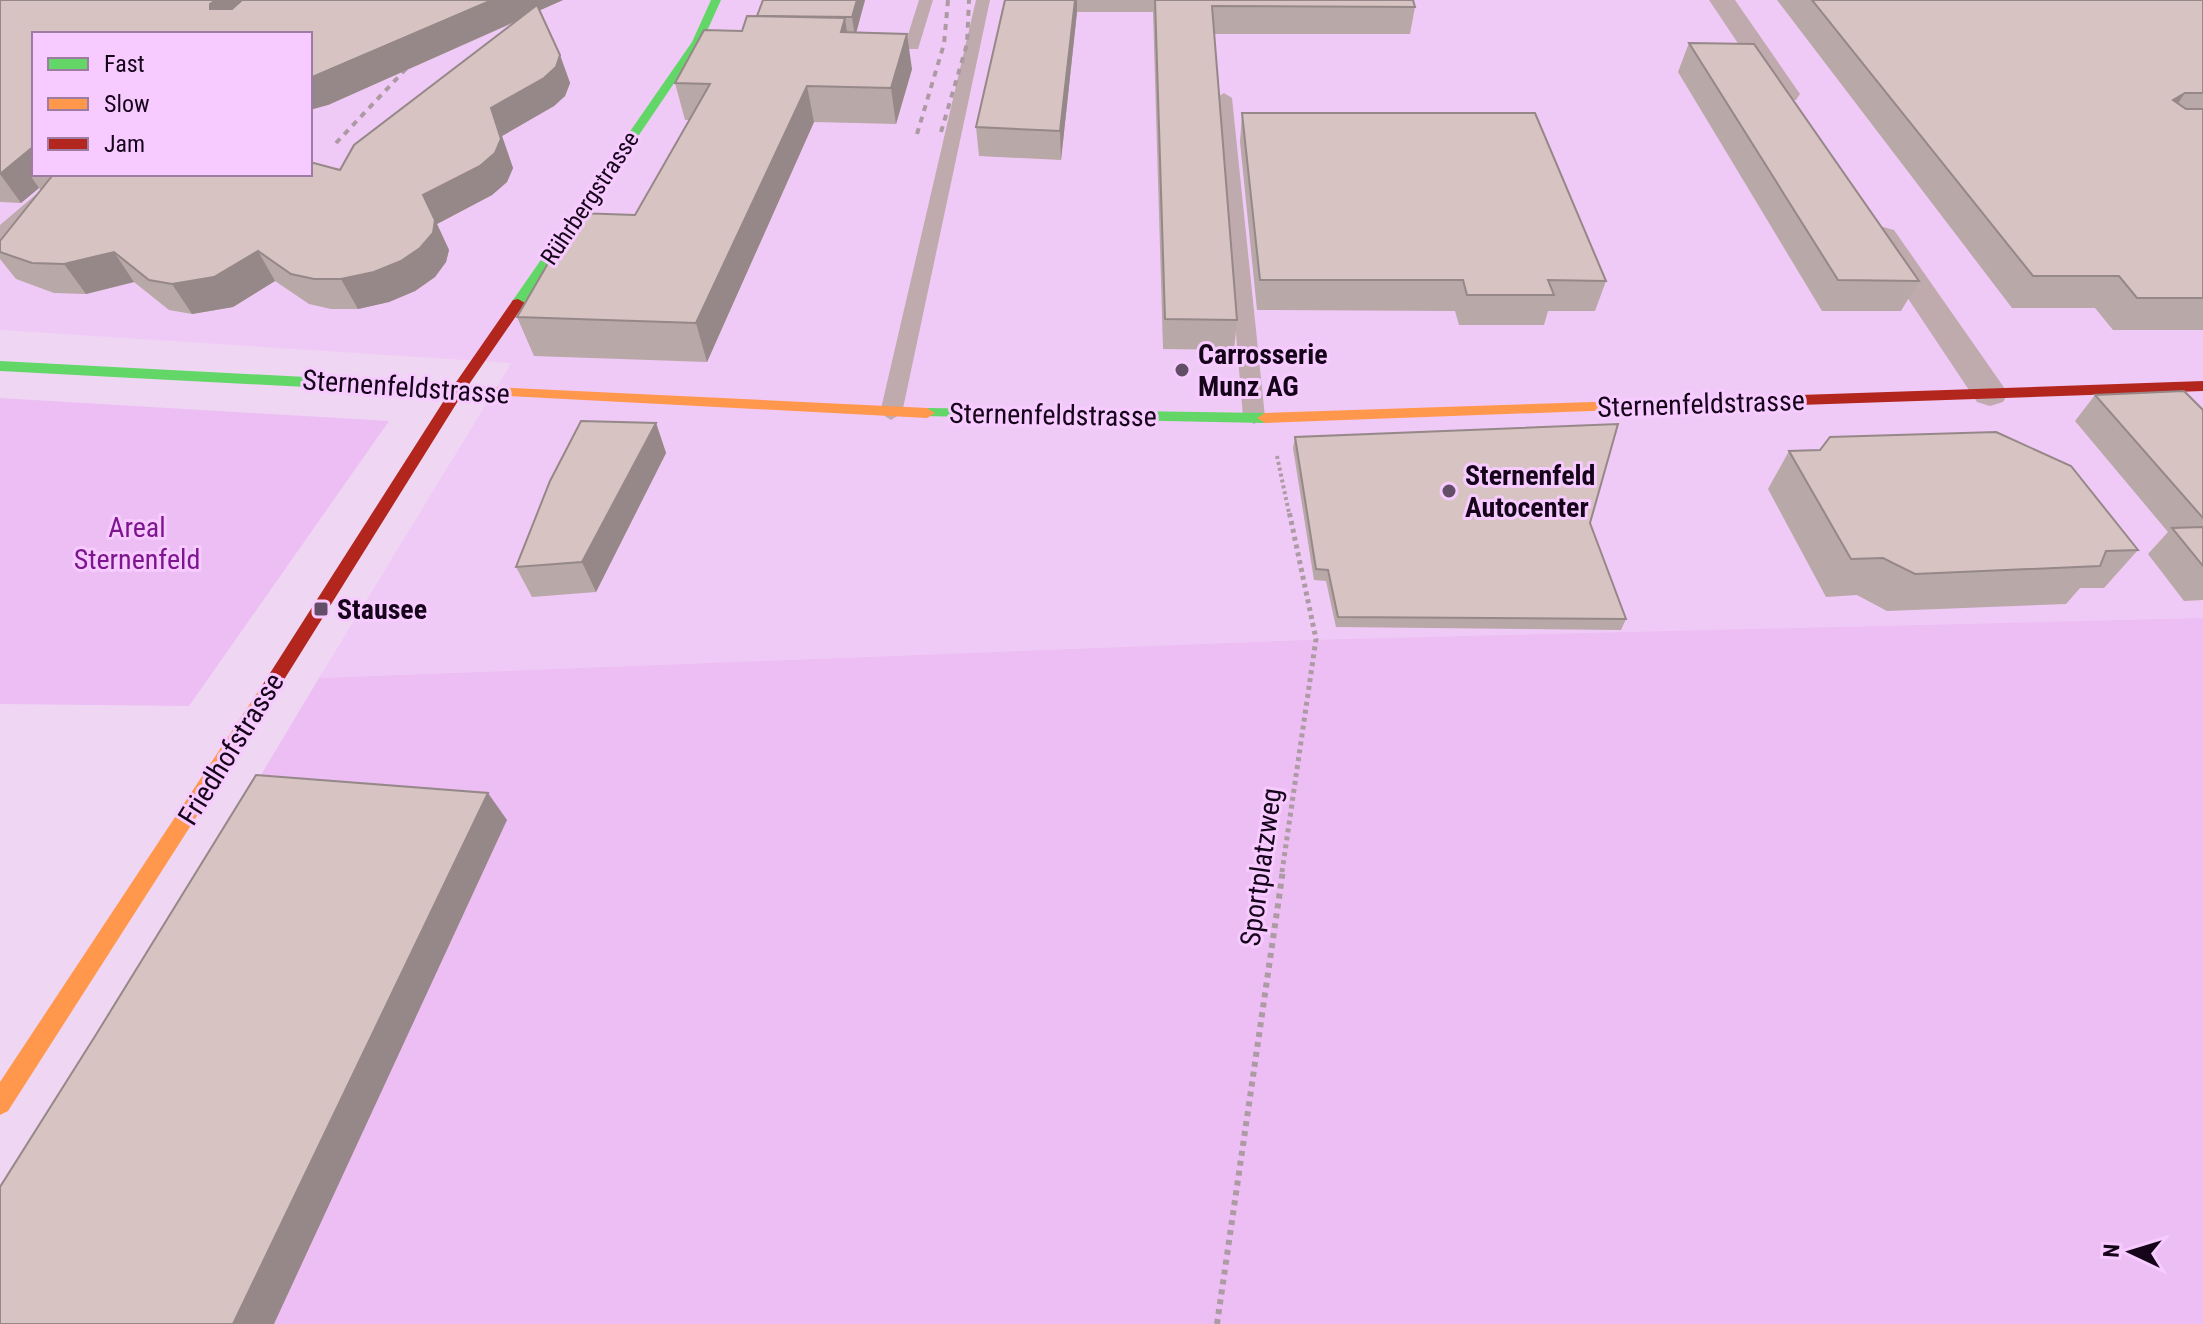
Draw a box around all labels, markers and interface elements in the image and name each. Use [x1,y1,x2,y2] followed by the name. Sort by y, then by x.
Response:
[32,32,312,176] legend
[104,50,145,78] text: Fast
[104,90,150,118] text: Slow
[535,126,645,270] street label: Rührbergstrasse
[104,130,145,158] text: Jam
[1198,338,1328,403] place label: Carrosserie Munz AG
[1173,361,1191,379] marker: Carrosserie Munz AG
[301,363,511,411] street label: Sternenfeldstrasse
[1597,384,1805,424] street label: Sternenfeldstrasse
[949,397,1157,433] street label: Sternenfeldstrasse
[1465,459,1596,524] place label: Sternenfeld Autocenter
[1440,482,1458,500] marker: Sternenfeld Autocenter
[74,511,200,576] park label: Areal Sternenfeld
[337,593,427,626] place label: Stausee
[312,600,330,618] marker: Stausee
[171,667,291,831] street label: Friedhofstrasse
[1234,786,1288,948] street label: Sportplatzweg
[2091,1212,2171,1292] north arrow
[2099,1243,2124,1258] text: N

